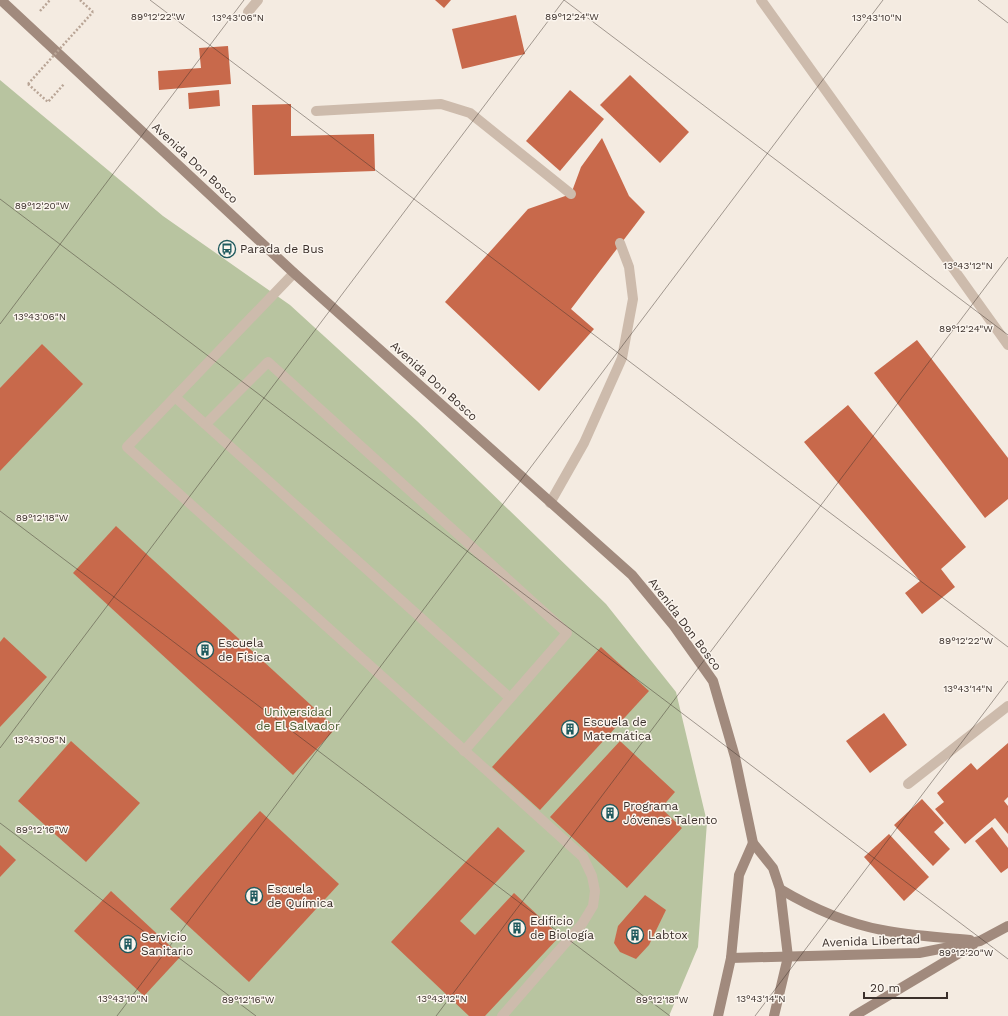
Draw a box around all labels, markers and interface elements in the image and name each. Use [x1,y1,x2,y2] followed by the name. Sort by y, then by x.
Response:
[131,11,186,22] text: 89°12'22"W
[545,11,599,22] text: 89°12'24"W
[212,12,264,23] text: 13°43'06"N
[852,12,902,23] text: 13°43'10"N
[149,120,241,206] street label: Avenida Don Bosco
[15,200,70,211] text: 89°12'20"W
[217,239,237,259] bus stop icon: Parada de Bus
[240,242,324,256] place label: Parada de Bus
[943,260,993,271] text: 13°43'12"N
[14,311,66,322] text: 13°43'06"N
[939,323,993,334] text: 89°12'24"W
[388,338,480,424] street label: Avenida Don Bosco
[16,512,69,523] text: 89°12'18"W
[646,575,724,673] street label: Avenida Don Bosco
[939,635,994,646] text: 89°12'22"W
[218,636,270,664] place label: Escuela de Física
[195,640,215,660] building icon: Escuela de Física
[943,683,993,694] text: 13°43'14"N
[256,705,340,733] park label: Universidad de El Salvador
[583,715,652,743] place label: Escuela de Matemática
[560,719,580,739] building icon: Escuela de Matemática
[14,734,66,745] text: 13°43'08"N
[623,799,718,827] place label: Programa Jóvenes Talento
[600,803,620,823] building icon: Programa Jóvenes Talento
[16,824,69,835] text: 89°12'16"W
[267,882,333,910] place label: Escuela de Química
[244,886,264,906] building icon: Escuela de Química
[530,914,594,942] place label: Edificio de Biología
[507,918,527,938] building icon: Edificio de Biología
[625,925,645,945] building icon: Labtox
[648,928,688,942] place label: Labtox
[141,930,193,958] place label: Servicio Sanitario
[822,932,920,950] street label: Avenida Libertad
[118,934,138,954] building icon: Servicio Sanitario
[939,947,994,958] text: 89°12'20"W
[864,974,947,1000] scale bar
[870,981,900,995] text: 20 m
[98,993,148,1004] text: 13°43'10"N
[417,993,467,1004] text: 13°43'12"N
[736,993,786,1004] text: 13°43'14"N
[222,994,275,1005] text: 89°12'16"W
[636,994,689,1005] text: 89°12'18"W

